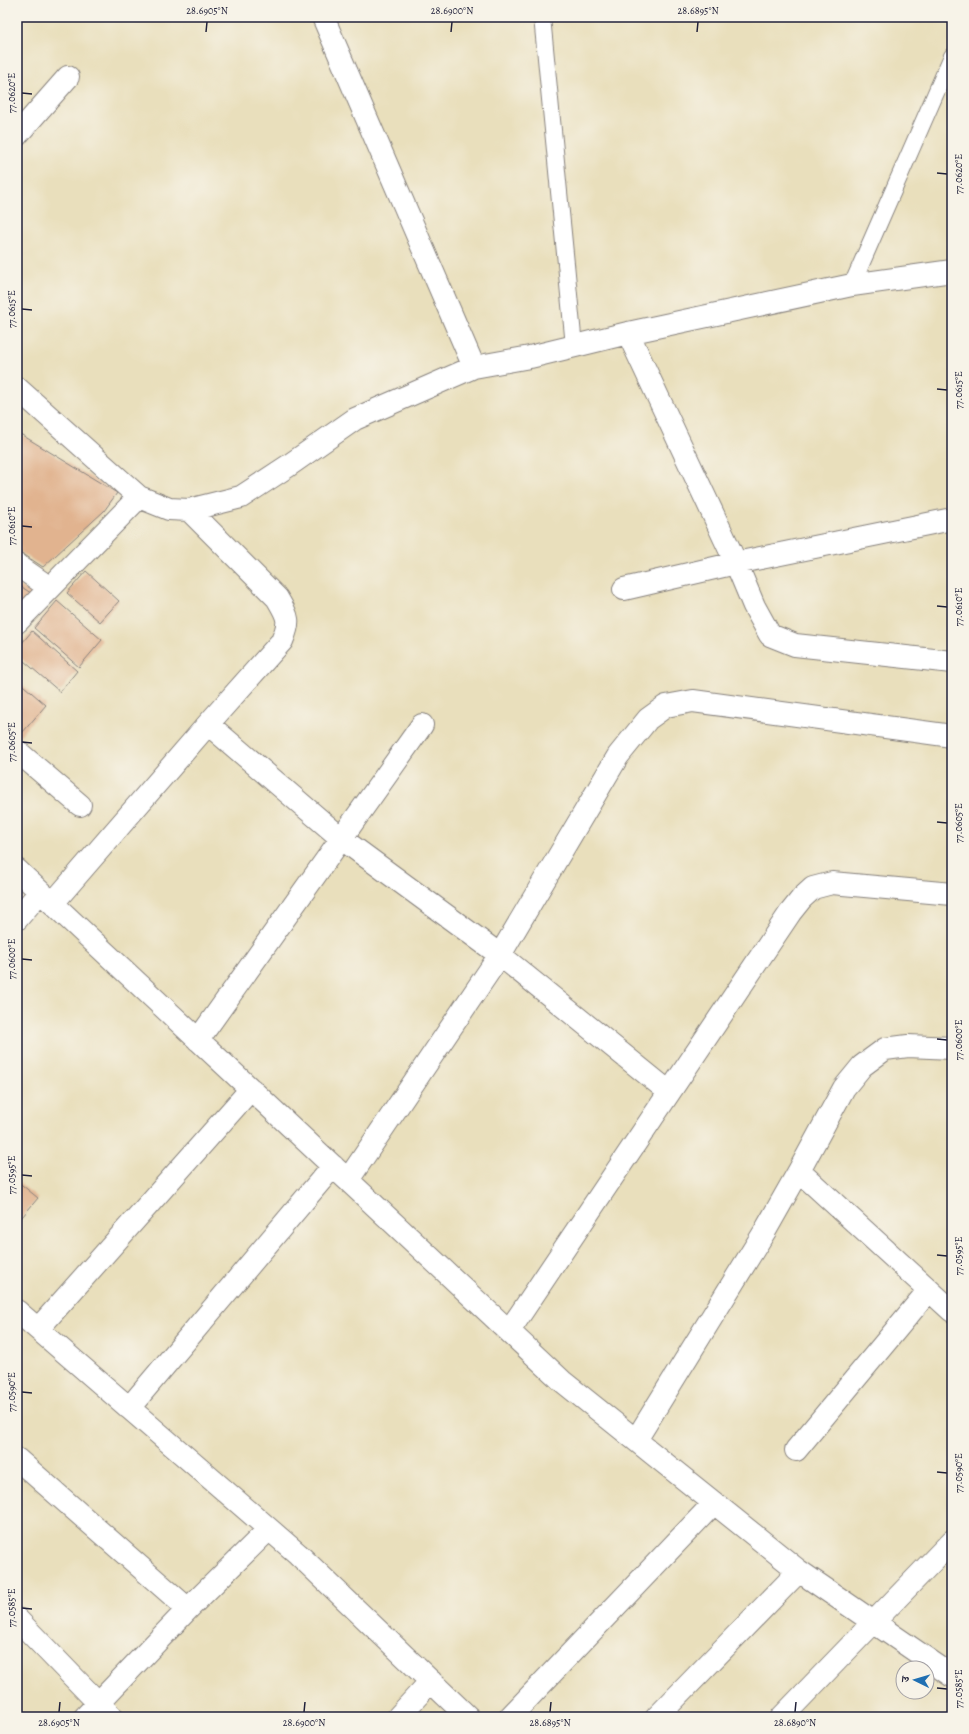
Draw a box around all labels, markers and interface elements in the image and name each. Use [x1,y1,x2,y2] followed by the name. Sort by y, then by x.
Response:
[186,4,228,17] text: 28.6905°N
[431,4,473,17] text: 28.6900°N
[677,4,719,17] text: 28.6895°N
[5,73,18,113] text: 77.0620°E
[952,154,965,194] text: 77.0620°E
[5,290,18,328] text: 77.0615°E
[952,371,965,409] text: 77.0615°E
[5,506,18,546] text: 77.0610°E
[952,587,965,627] text: 77.0610°E
[5,722,18,762] text: 77.0605°E
[952,803,965,843] text: 77.0605°E
[5,938,18,980] text: 77.0600°E
[952,1019,965,1061] text: 77.0600°E
[5,1155,18,1194] text: 77.0595°E
[952,1236,965,1275] text: 77.0595°E
[5,1372,18,1412] text: 77.0590°E
[952,1453,965,1493] text: 77.0590°E
[5,1588,18,1628] text: 77.0585°E
[895,1660,935,1700] north arrow
[952,1669,965,1709] text: 77.0585°E
[898,1674,913,1684] text: उ
[38,1716,80,1729] text: 28.6905°N
[283,1716,325,1729] text: 28.6900°N
[529,1716,571,1729] text: 28.6895°N
[774,1716,816,1729] text: 28.6890°N

